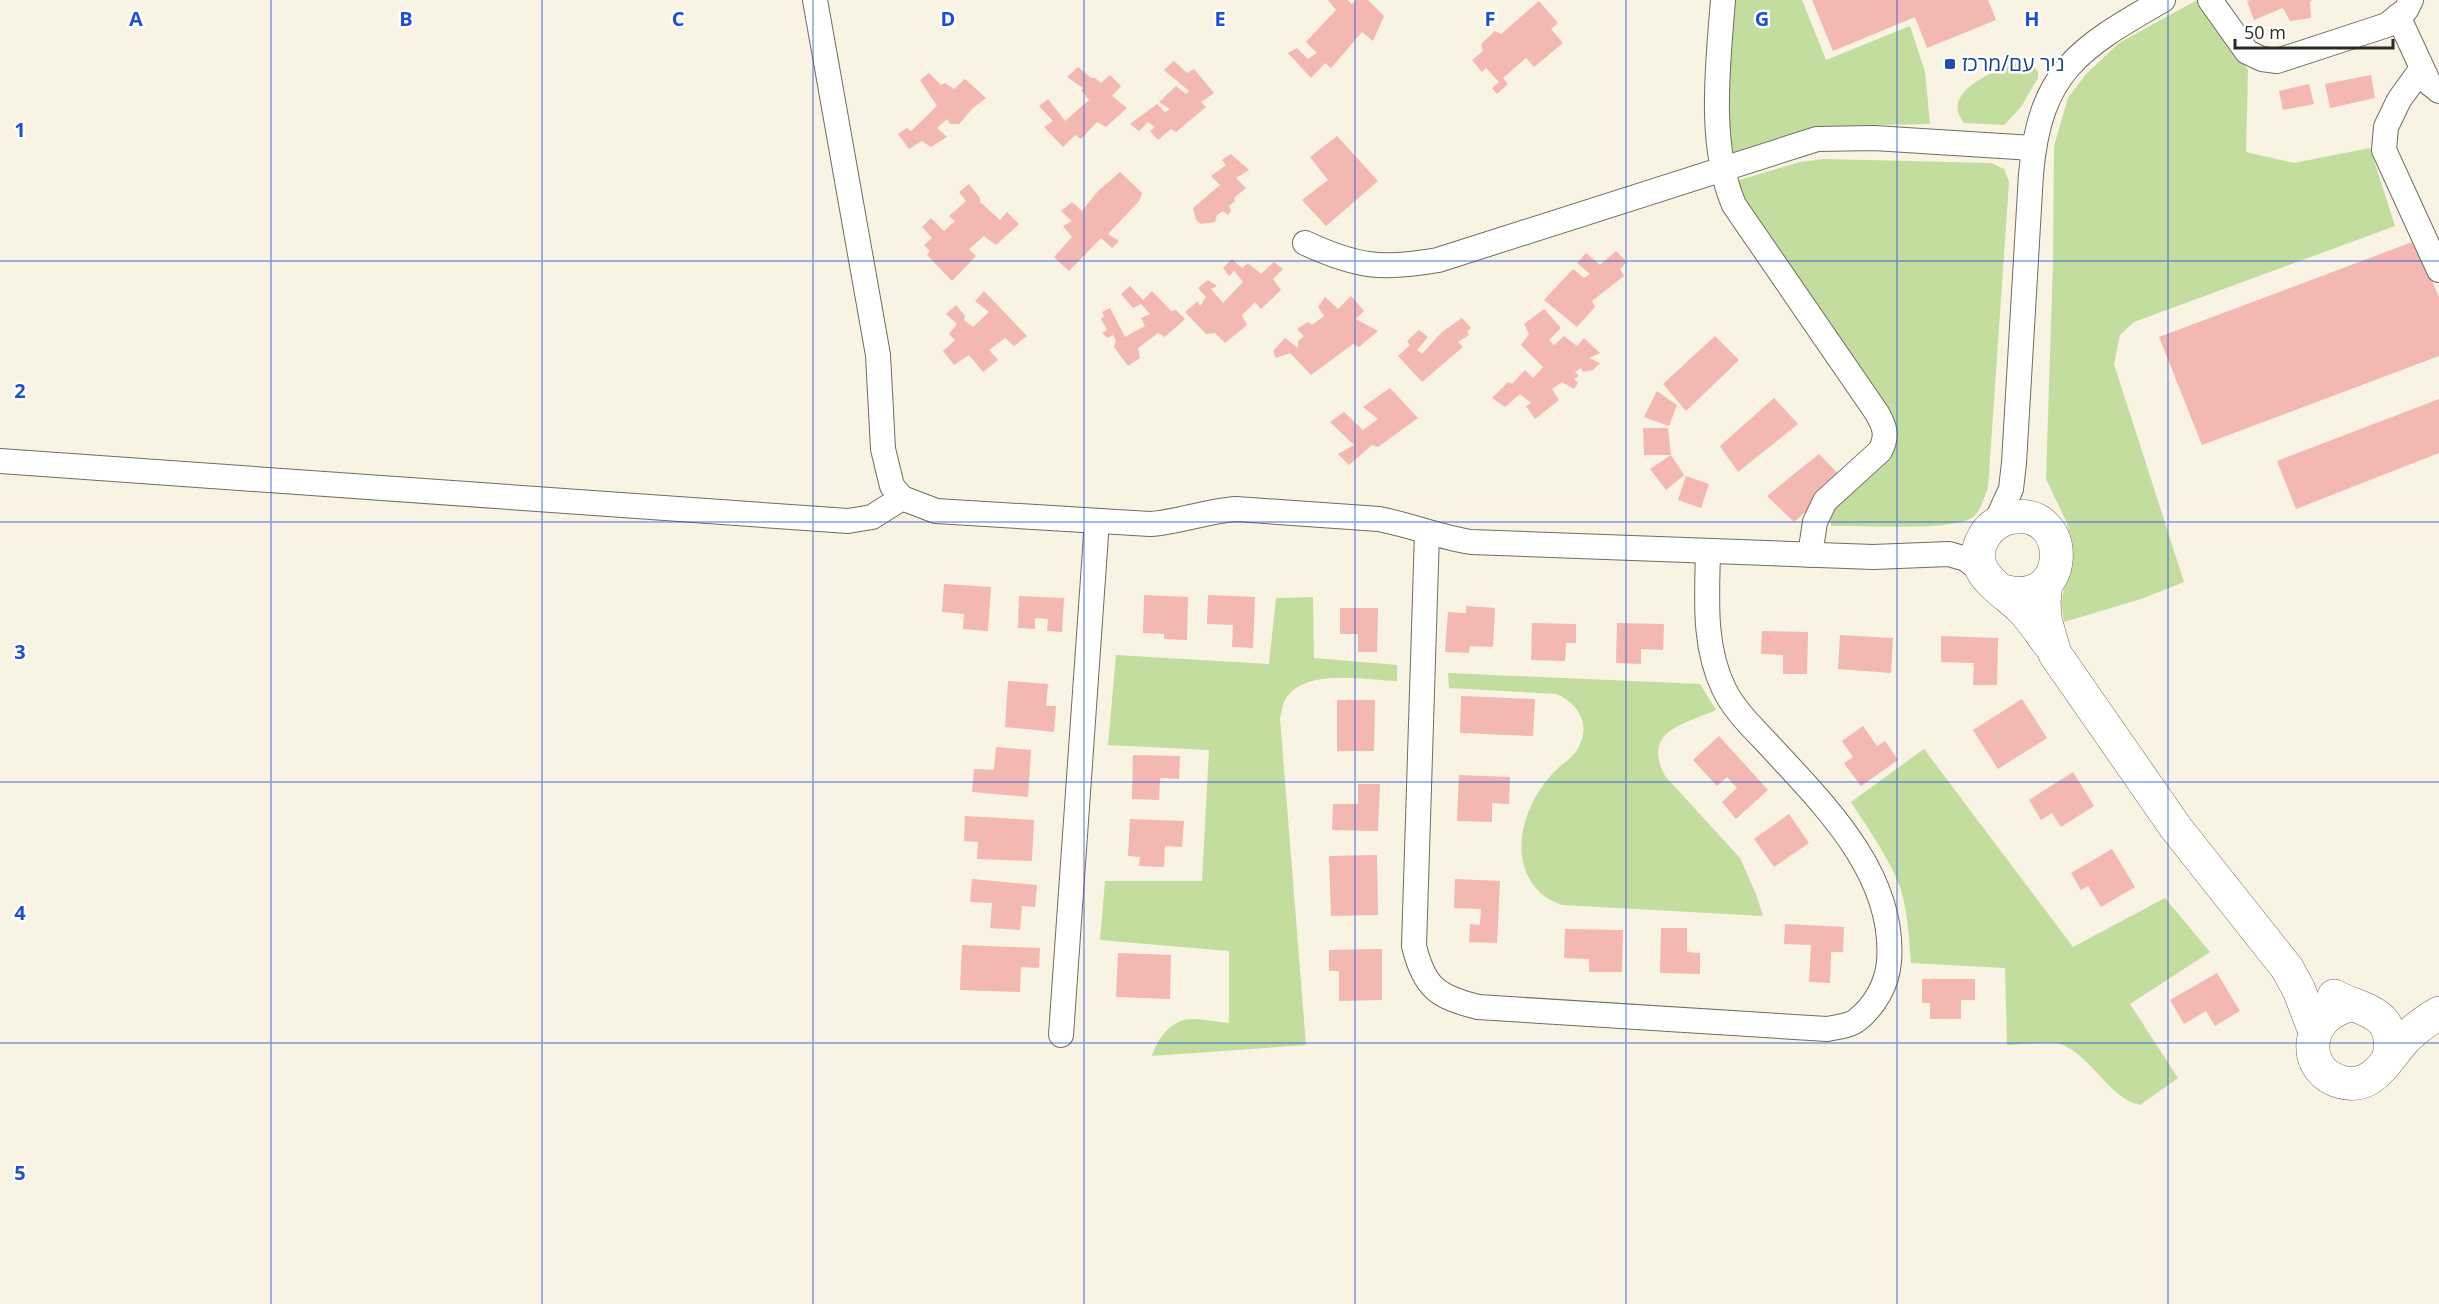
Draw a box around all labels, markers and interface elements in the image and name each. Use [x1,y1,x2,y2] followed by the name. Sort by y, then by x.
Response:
[129,5,143,32] text: A
[399,5,413,32] text: B
[672,5,685,32] text: C
[941,5,955,32] text: D
[1214,5,1226,32] text: E
[1485,5,1495,32] text: F
[1755,5,1769,32] text: G
[2024,5,2040,32] text: H
[2235,12,2392,50] scale bar
[2244,20,2286,44] text: 50 m
[1962,49,2065,77] place label: ניר עם/מרכז
[1943,57,1957,71] marker: ניר עם/מרכז
[14,116,26,143] text: 1
[14,377,26,404] text: 2
[14,638,26,665] text: 3
[14,899,26,926] text: 4
[14,1159,26,1186] text: 5

